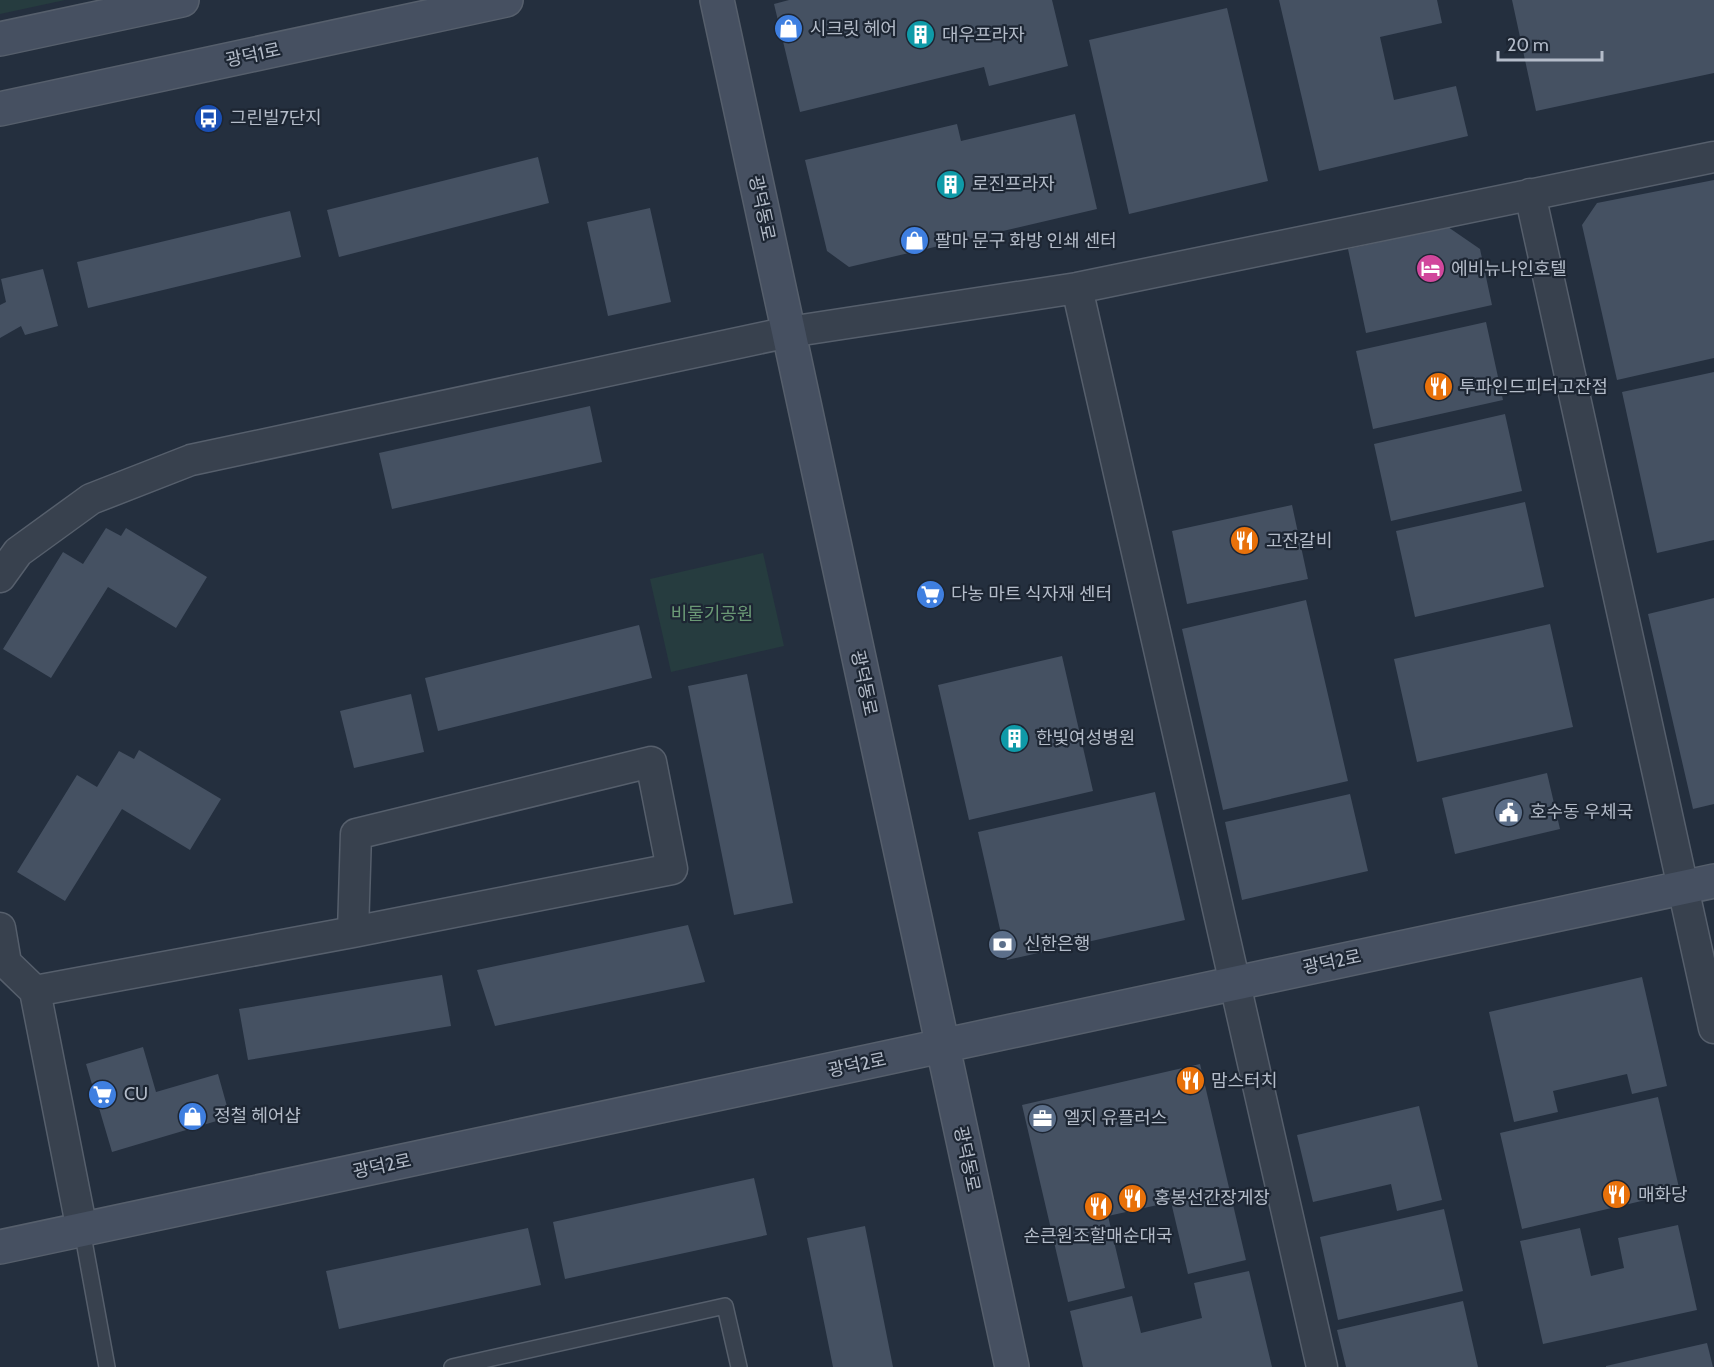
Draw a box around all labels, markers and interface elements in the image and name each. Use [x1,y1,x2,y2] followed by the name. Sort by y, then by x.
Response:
[773,13,805,45] shop icon: 시크릿 헤어
[810,18,897,40] place label: 시크릿 헤어
[905,19,937,51] building icon: 대우프라자
[942,24,1025,46] place label: 대우프라자
[1498,24,1602,62] scale bar
[1507,34,1549,56] text: 20 m
[224,38,282,72] street label: 광덕1로
[193,102,225,134] bus stop icon: 그린빌7단지
[230,107,322,129] place label: 그린빌7단지
[935,168,967,200] building icon: 로진프라자
[744,173,780,243] street label: 광덕동로
[972,173,1055,195] place label: 로진프라자
[898,225,930,257] shop icon: 팔마 문구 화방 인쇄 센터
[935,230,1117,252] place label: 팔마 문구 화방 인쇄 센터
[1414,253,1446,285] hotel icon: 에비뉴나인호텔
[1451,258,1567,280] place label: 에비뉴나인호텔
[1422,371,1454,403] restaurant icon: 투파인드피터고잔점
[1459,376,1608,398] place label: 투파인드피터고잔점
[1229,525,1261,557] restaurant icon: 고잔갈비
[1266,530,1332,552] place label: 고잔갈비
[914,578,946,610] supermarket icon: 다농 마트 식자재 센터
[951,583,1112,605] place label: 다농 마트 식자재 센터
[671,603,753,625] park label: 비둘기공원
[846,648,882,718] street label: 광덕동로
[999,722,1031,754] building icon: 한빛여성병원
[1036,727,1135,749] place label: 한빛여성병원
[1493,796,1525,828] public building icon: 호수동 우체국
[1530,801,1633,823] place label: 호수동 우체국
[987,928,1019,960] bank icon: 신한은행
[1024,933,1090,955] place label: 신한은행
[1301,945,1363,979] street label: 광덕2로
[826,1048,888,1082] street label: 광덕2로
[1174,1065,1206,1097] restaurant icon: 맘스터치
[1211,1070,1277,1092] place label: 맘스터치
[87,1078,119,1110] supermarket icon: CU
[124,1083,148,1105] place label: CU
[177,1100,209,1132] shop icon: 정철 헤어샵
[1027,1102,1059,1134] office icon: 엘지 유플러스
[214,1105,301,1127] place label: 정철 헤어샵
[1064,1107,1167,1129] place label: 엘지 유플러스
[949,1124,985,1194] street label: 광덕동로
[351,1149,413,1183] street label: 광덕2로
[1601,1179,1633,1211] restaurant icon: 매화당
[1117,1182,1149,1214] restaurant icon: 홍봉선간장게장
[1638,1184,1688,1206] place label: 매화당
[1154,1187,1270,1209] place label: 홍봉선간장게장
[1082,1191,1114,1223] restaurant icon: 손큰원조할매순대국
[1023,1225,1173,1247] place label: 손큰원조할매순대국

